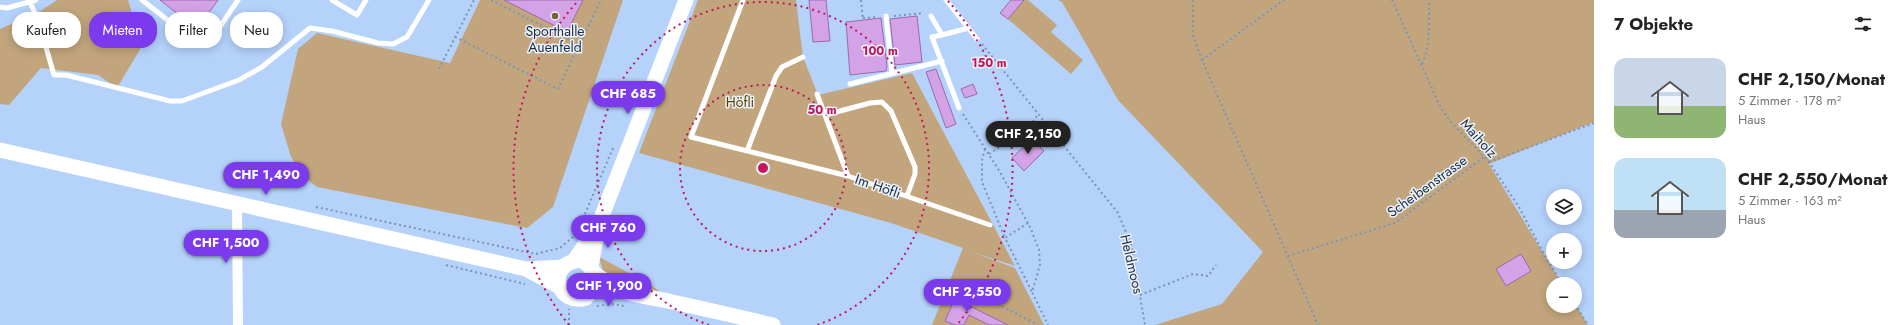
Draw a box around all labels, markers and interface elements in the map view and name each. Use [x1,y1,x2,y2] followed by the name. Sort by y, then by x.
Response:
[550,11,560,21] marker: Sporthalle Auenfeld
[12,12,81,48] chip: Kaufen
[89,12,157,48] chip: Mieten
[165,12,222,48] chip: Filter
[230,12,283,48] chip: Neu
[1614,12,1693,36] text: 7 Objekte
[1852,13,1874,35] icon: filters
[525,21,585,57] place label: Sporthalle Auenfeld
[862,42,898,60] text: 100 m
[971,54,1007,72] text: 150 m
[1738,67,1885,91] text: CHF 2,150/Monat
[1646,74,1694,122] icon: home
[591,81,665,115] pin: CHF 685
[600,84,656,103] text: CHF 685
[1738,91,1841,110] text: 5 Zimmer · 178 m²
[726,92,754,112] park label: Höfli
[807,101,837,119] text: 50 m
[1738,110,1766,129] text: Haus
[1456,114,1502,162] street label: Maiholz
[982,121,1074,155] pin: CHF 2,150
[995,124,1061,143] text: CHF 2,150
[1383,150,1471,222] street label: Scheibenstrasse
[756,161,770,175] centre of rings
[220,162,312,196] pin: CHF 1,490
[232,165,300,184] text: CHF 1,490
[1738,167,1887,191] text: CHF 2,550/Monat
[852,169,904,203] street label: Im Höfli
[1646,174,1694,222] icon: home
[1546,189,1582,313] map controls
[1546,189,1582,225] button: layers
[1738,191,1842,210] text: 5 Zimmer · 163 m²
[1738,210,1766,229] text: Haus
[571,215,645,249] pin: CHF 760
[580,218,636,237] text: CHF 760
[180,230,272,264] pin: CHF 1,500
[1115,232,1149,296] street label: Heldmoos
[193,233,259,252] text: CHF 1,500
[1546,233,1582,269] button: +
[563,273,655,307] pin: CHF 1,900
[575,276,643,295] text: CHF 1,900
[1546,277,1582,313] button: −
[921,279,1013,313] pin: CHF 2,550
[933,282,1001,301] text: CHF 2,550

